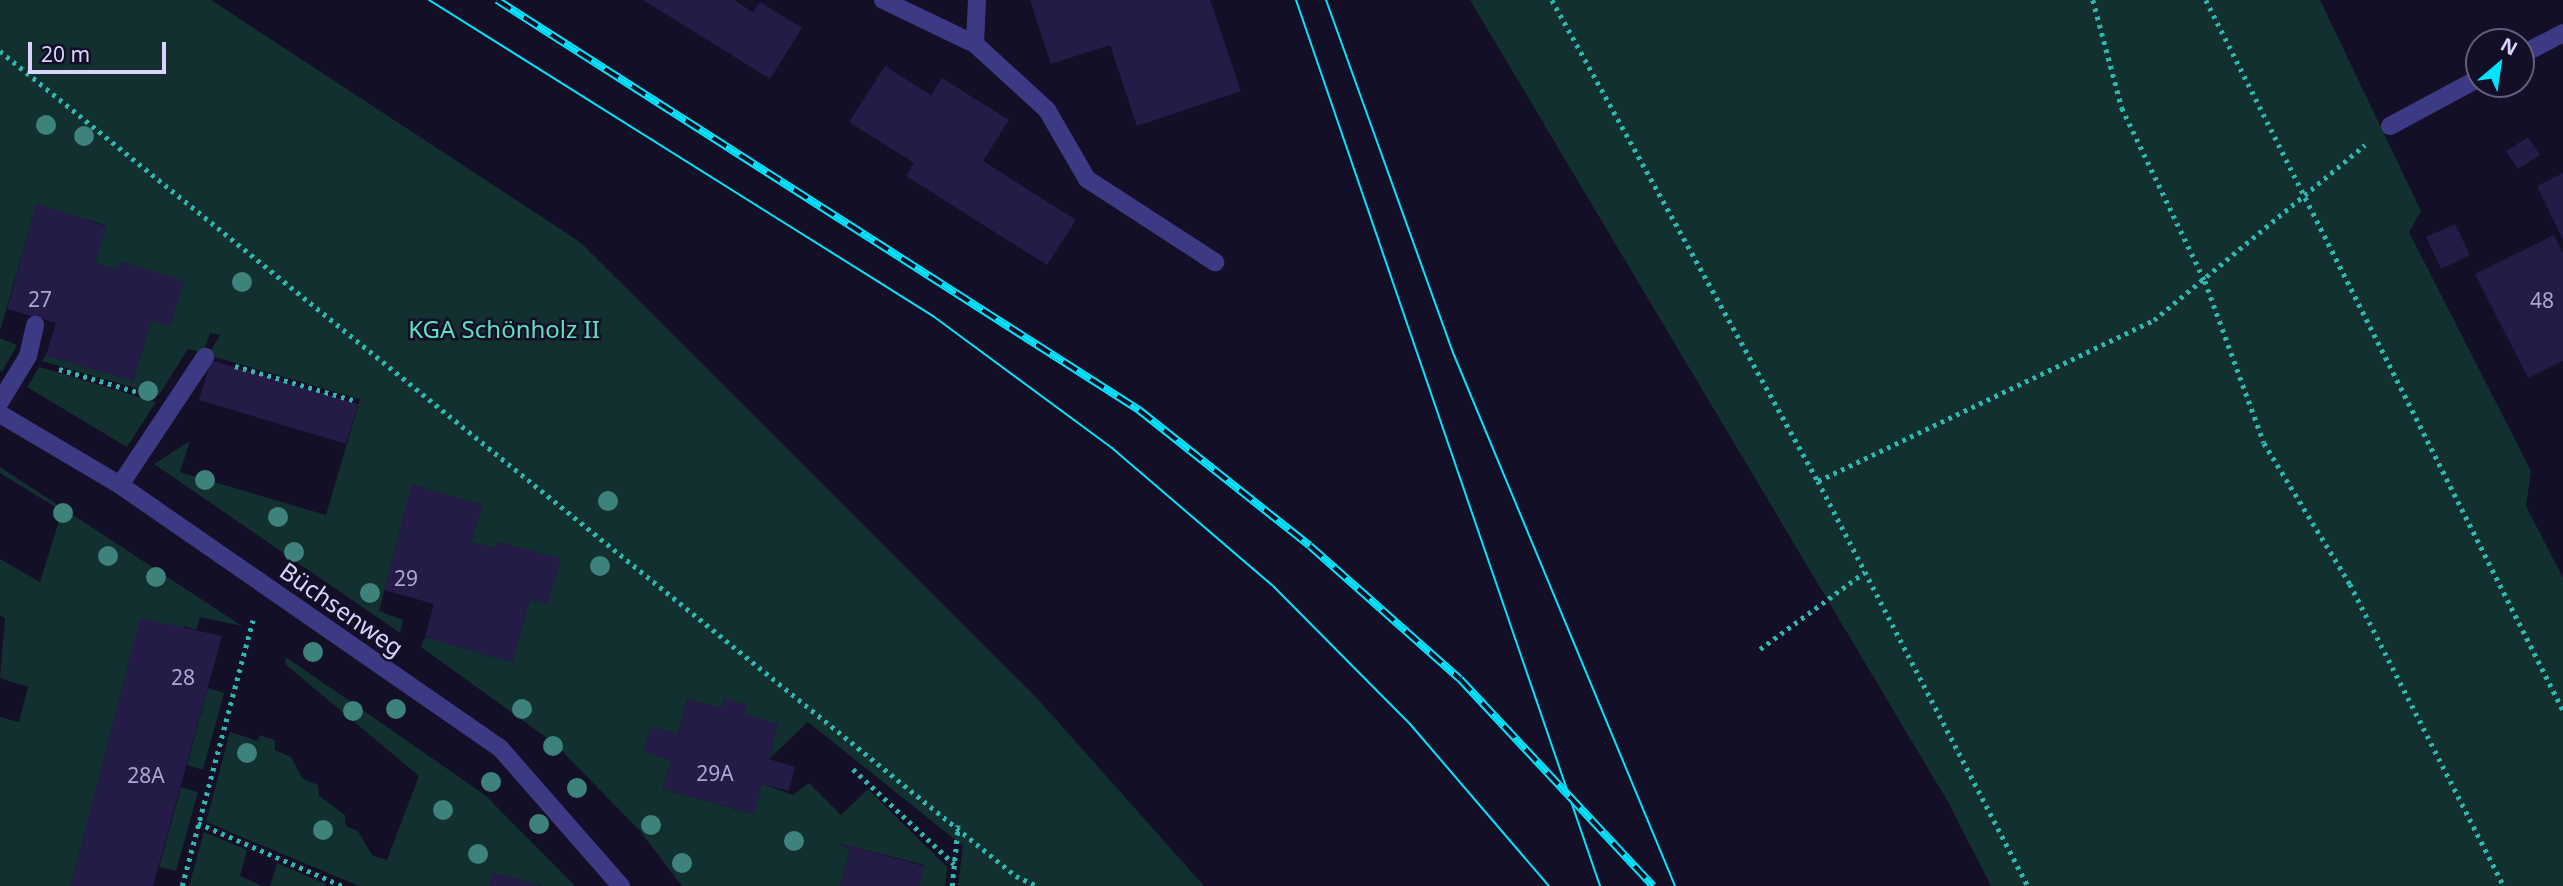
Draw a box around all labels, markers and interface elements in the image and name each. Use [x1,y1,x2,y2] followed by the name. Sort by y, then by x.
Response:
[32,28,170,72] scale bar
[2465,28,2535,98] north arrow
[2496,31,2522,61] text: N
[41,40,90,68] text: 20 m
[28,286,52,312] house number: 27
[2530,287,2554,313] house number: 48
[408,315,600,343] park label: KGA Schönholz II
[275,556,409,662] street label: Büchsenweg
[394,565,418,591] house number: 29
[171,664,195,690] house number: 28
[696,760,734,786] house number: 29A
[127,762,165,788] house number: 28A

